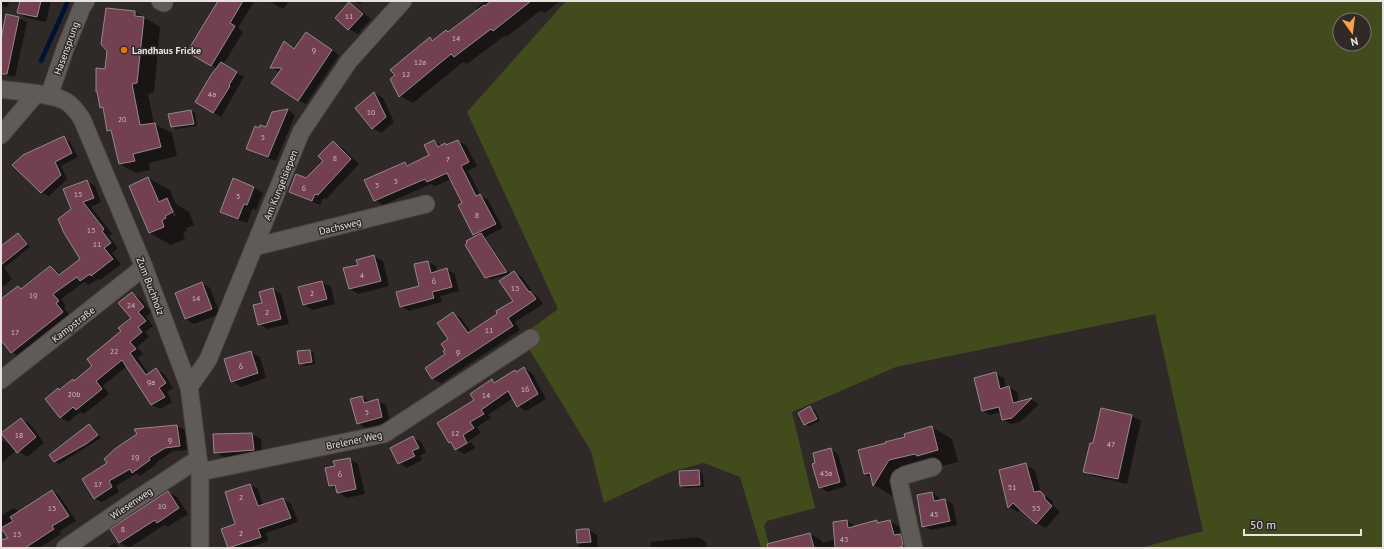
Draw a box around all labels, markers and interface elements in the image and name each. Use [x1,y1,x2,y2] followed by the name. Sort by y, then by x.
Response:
[345,11,353,21] house number: 11
[1332,12,1372,52] north arrow
[51,20,82,77] street label: Hasensprung
[452,33,461,43] house number: 14
[1349,34,1360,49] text: N
[132,44,201,57] place label: Landhaus Fricke
[119,45,129,55] marker: Landhaus Fricke
[312,45,316,55] house number: 9
[414,57,426,67] house number: 12a
[402,69,410,79] house number: 12
[208,89,216,99] house number: 4a
[367,107,376,117] house number: 10
[118,114,127,124] house number: 20
[261,132,265,142] house number: 5
[260,148,300,222] street label: Am Kungelsiepen
[333,153,337,163] house number: 8
[446,154,450,164] house number: 7
[394,176,398,186] house number: 5
[375,180,379,190] house number: 3
[302,183,306,193] house number: 6
[74,189,82,199] house number: 15
[236,191,240,201] house number: 3
[475,210,479,220] house number: 8
[318,215,363,238] street label: Dachsweg
[87,225,95,235] house number: 13
[93,239,101,249] house number: 11
[134,255,168,317] street label: Zum Buchholz
[360,270,365,280] house number: 4
[432,276,436,286] house number: 6
[511,283,519,293] house number: 13
[310,288,314,298] house number: 2
[29,290,37,300] house number: 19
[192,293,201,303] house number: 14
[127,300,136,310] house number: 24
[49,303,98,345] street label: Kampstraße
[265,307,269,317] house number: 2
[485,325,493,335] house number: 11
[11,327,19,337] house number: 17
[110,346,118,356] house number: 22
[456,347,460,357] house number: 9
[239,361,243,371] house number: 6
[147,377,155,387] house number: 9a
[521,384,529,394] house number: 16
[67,389,81,399] house number: 20b
[482,390,491,400] house number: 14
[365,407,369,417] house number: 5
[325,428,383,453] street label: Brelener Weg
[451,428,459,438] house number: 12
[15,430,23,440] house number: 18
[168,435,172,445] house number: 9
[1107,439,1115,449] house number: 47
[131,452,139,462] house number: 19
[820,468,832,478] house number: 43a
[338,469,342,479] house number: 6
[94,479,102,489] house number: 17
[1008,482,1016,492] house number: 51
[108,484,155,522] street label: Wiesenweg
[239,492,243,502] house number: 2
[158,501,167,511] house number: 10
[48,503,56,513] house number: 15
[1032,503,1040,513] house number: 53
[930,509,938,519] house number: 45
[1244,511,1361,537] scale bar
[1250,517,1276,532] text: 50 m
[121,524,125,534] house number: 8
[239,528,243,538] house number: 2
[13,529,21,539] house number: 13
[840,534,848,544] house number: 43

